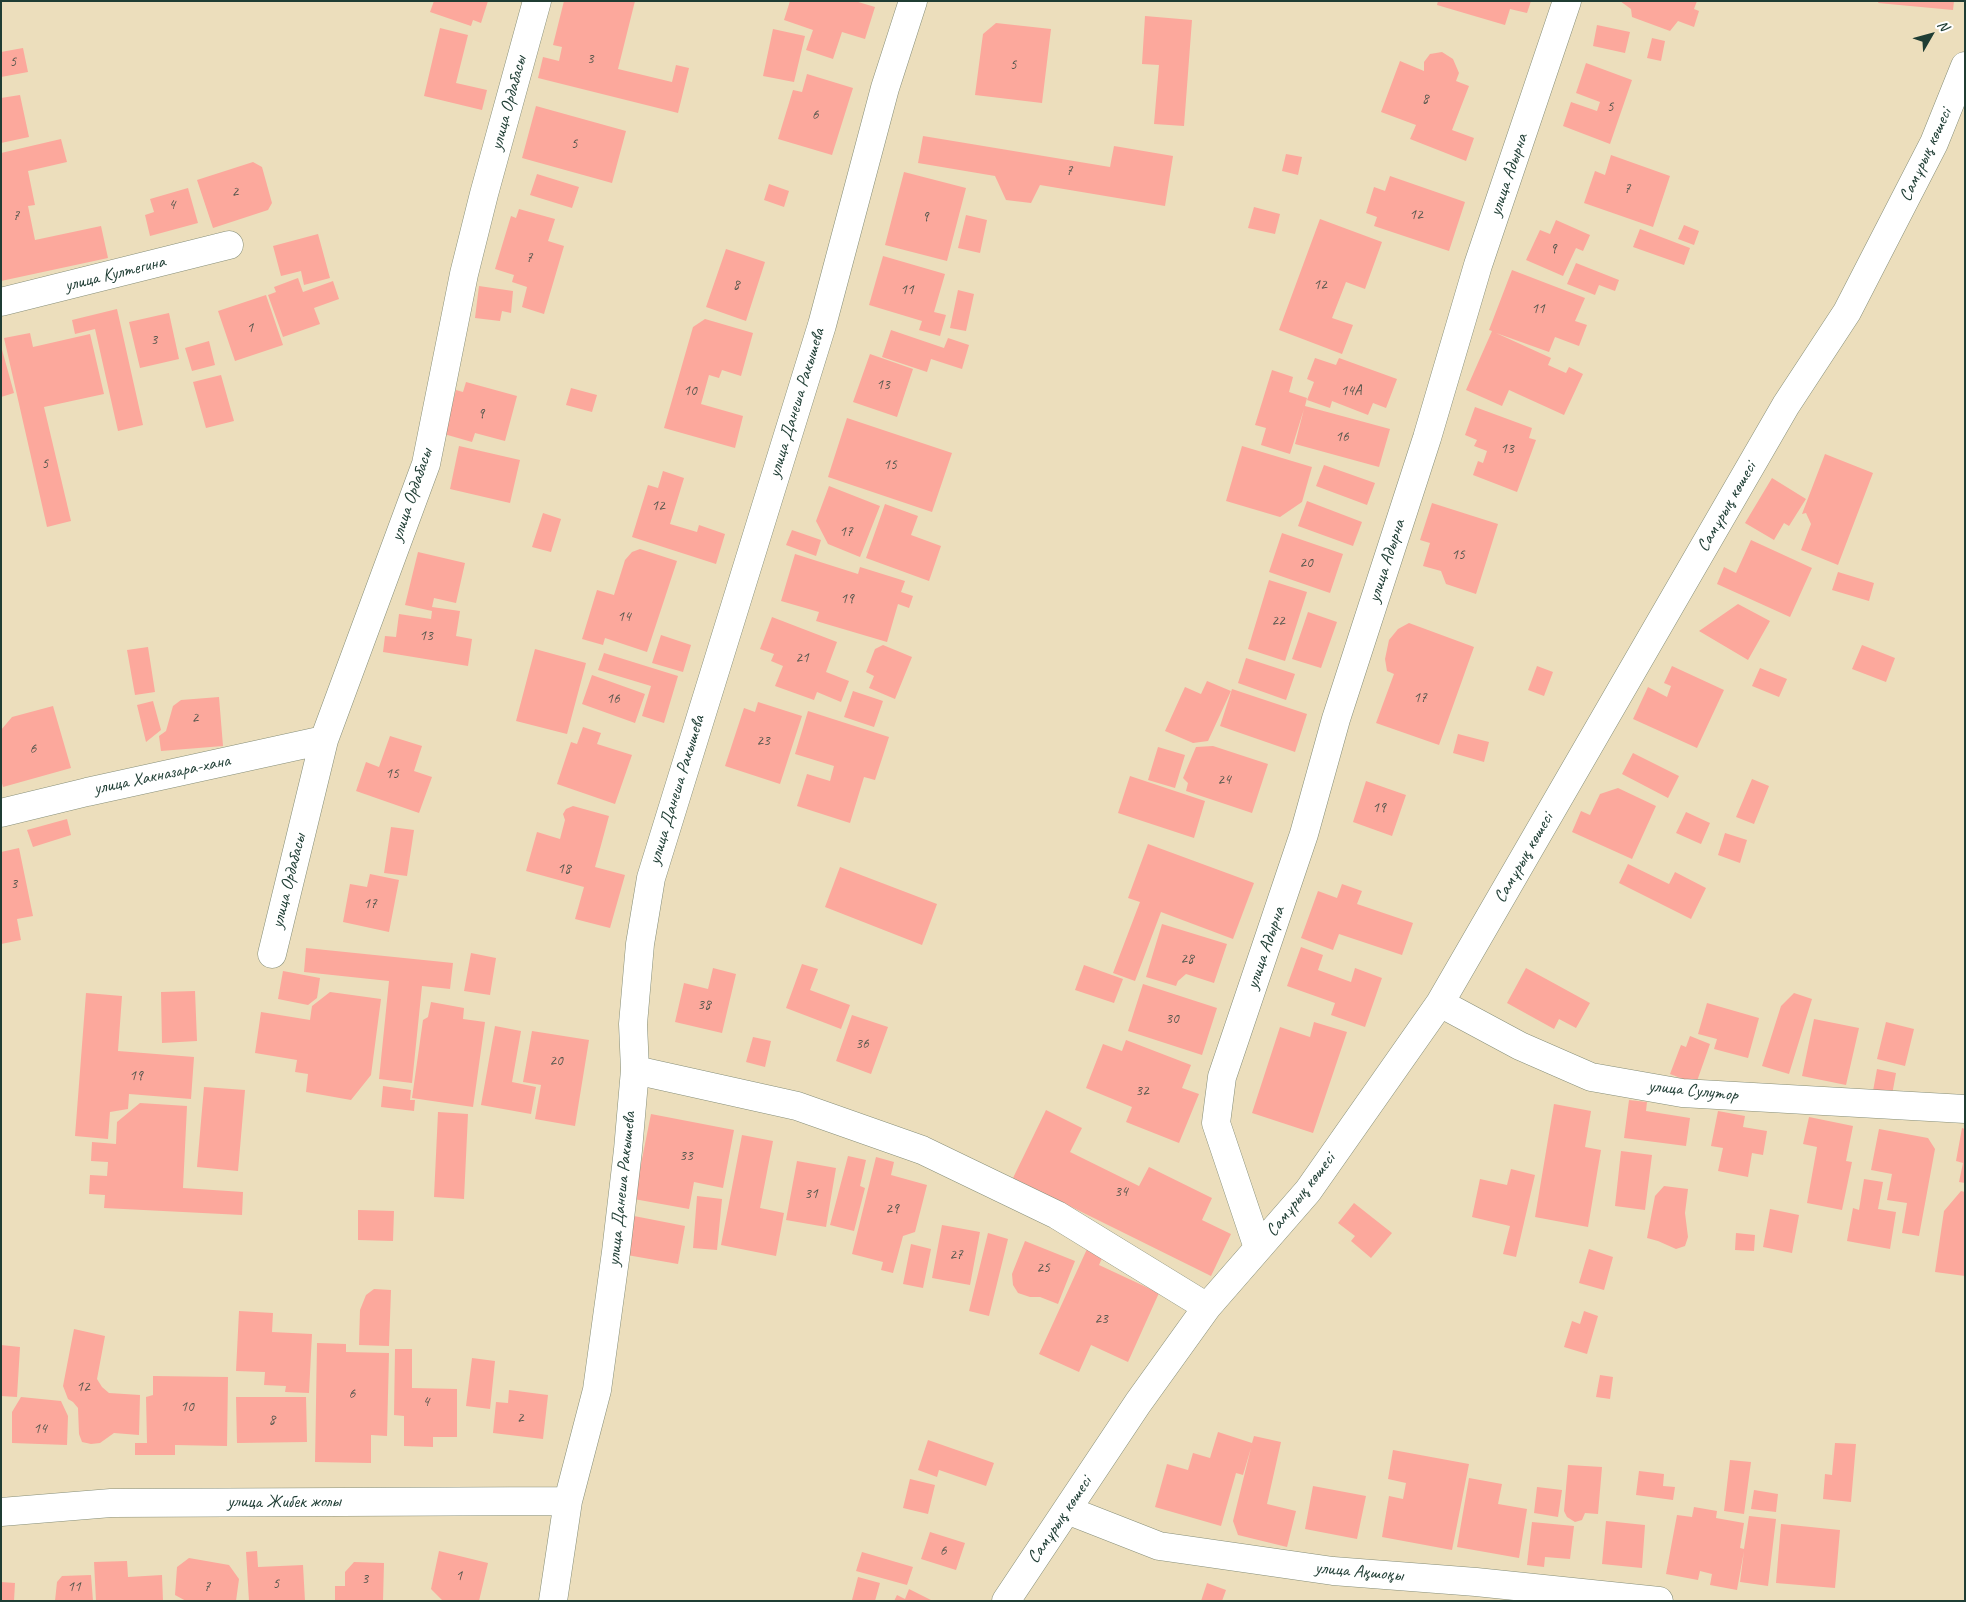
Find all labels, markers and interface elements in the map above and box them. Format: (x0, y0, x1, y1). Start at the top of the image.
north arrow (1906, 10, 1956, 60)
text: N (1934, 17, 1953, 34)
house number: 3 (587, 50, 593, 68)
house number: 5 (10, 53, 16, 71)
street label: улица Ордабасы (486, 53, 532, 153)
house number: 5 (1010, 56, 1016, 74)
house number: 8 (1422, 90, 1428, 108)
house number: 5 (1607, 98, 1613, 116)
street label: Самұрық көшесі (1895, 105, 1957, 205)
house number: 6 (812, 106, 818, 124)
street label: улица Адырна (1485, 131, 1533, 219)
house number: 5 (571, 135, 577, 153)
house number: 7 (1066, 162, 1072, 180)
house number: 7 (1624, 180, 1630, 198)
house number: 2 (232, 183, 238, 201)
house number: 4 (169, 196, 175, 214)
house number: 12 (1409, 206, 1423, 224)
house number: 7 (13, 207, 19, 225)
house number: 9 (922, 208, 928, 226)
house number: 9 (1550, 240, 1556, 258)
house number: 7 (526, 249, 532, 267)
street label: улица Култегина (62, 251, 168, 297)
house number: 8 (733, 276, 739, 294)
house number: 12 (1313, 276, 1327, 294)
house number: 11 (900, 281, 914, 299)
house number: 11 (1531, 300, 1545, 318)
house number: 1 (247, 319, 253, 337)
street label: улица Данеша Ракышева (764, 326, 830, 480)
house number: 3 (151, 331, 157, 349)
house number: 13 (876, 376, 890, 394)
house number: 10 (683, 382, 697, 400)
house number: 14А (1340, 382, 1362, 400)
house number: 9 (478, 405, 484, 423)
house number: 16 (1335, 428, 1349, 446)
house number: 13 (1500, 440, 1514, 458)
street label: улица Ордабасы (386, 446, 438, 544)
house number: 5 (42, 455, 48, 473)
house number: 15 (883, 456, 897, 474)
street label: Самұрық көшесі (1693, 458, 1761, 556)
house number: 12 (651, 497, 665, 515)
street label: улица Адырна (1363, 517, 1411, 605)
house number: 17 (839, 523, 853, 541)
house number: 15 (1451, 546, 1465, 564)
house number: 20 (1299, 554, 1313, 572)
house number: 19 (840, 590, 854, 608)
house number: 14 (617, 608, 631, 626)
house number: 22 (1271, 612, 1285, 630)
house number: 13 (419, 627, 433, 645)
house number: 21 (795, 649, 809, 667)
house number: 17 (1413, 689, 1427, 707)
house number: 16 (606, 690, 620, 708)
house number: 2 (192, 709, 198, 727)
street label: улица Данеша Ракышева (644, 713, 710, 867)
house number: 23 (756, 732, 770, 750)
house number: 6 (30, 740, 36, 758)
street label: улица Хакназара-хана (92, 750, 232, 800)
house number: 15 (385, 765, 399, 783)
house number: 24 (1217, 771, 1231, 789)
house number: 19 (1372, 799, 1386, 817)
street label: Самұрық көшесі (1490, 809, 1558, 907)
street label: улица Ордабасы (267, 831, 311, 931)
house number: 18 (557, 860, 571, 878)
house number: 3 (11, 875, 17, 893)
house number: 17 (363, 895, 377, 913)
street label: улица Адырна (1242, 904, 1290, 992)
house number: 28 (1180, 950, 1194, 968)
house number: 38 (697, 996, 711, 1014)
house number: 30 (1165, 1010, 1179, 1028)
house number: 36 (855, 1035, 869, 1053)
house number: 20 (549, 1052, 563, 1070)
house number: 19 (129, 1067, 143, 1085)
street label: улица Сулутор (1647, 1076, 1739, 1106)
house number: 32 (1135, 1082, 1149, 1100)
street label: улица Данеша Ракышева (603, 1111, 641, 1267)
house number: 33 (679, 1147, 693, 1165)
street label: Самұрық көшесі (1262, 1149, 1340, 1241)
house number: 34 (1114, 1183, 1128, 1201)
house number: 31 (804, 1185, 818, 1203)
house number: 29 (885, 1200, 899, 1218)
house number: 27 (949, 1246, 963, 1264)
house number: 25 (1036, 1259, 1050, 1277)
house number: 23 (1094, 1310, 1108, 1328)
house number: 12 (76, 1378, 90, 1396)
house number: 6 (349, 1385, 355, 1403)
house number: 4 (423, 1393, 429, 1411)
house number: 10 (180, 1398, 194, 1416)
house number: 2 (517, 1409, 523, 1427)
house number: 8 (269, 1411, 275, 1429)
house number: 14 (33, 1420, 47, 1438)
street label: Самұрық көшесі (1023, 1472, 1097, 1568)
street label: улица Жибек жолы (227, 1491, 341, 1513)
house number: 6 (940, 1542, 946, 1560)
street label: улица Ақшоқы (1314, 1557, 1404, 1587)
house number: 1 (456, 1567, 462, 1585)
house number: 3 (362, 1570, 368, 1588)
house number: 5 (273, 1575, 279, 1593)
house number: 11 (67, 1578, 81, 1596)
house number: 7 (204, 1578, 210, 1596)

